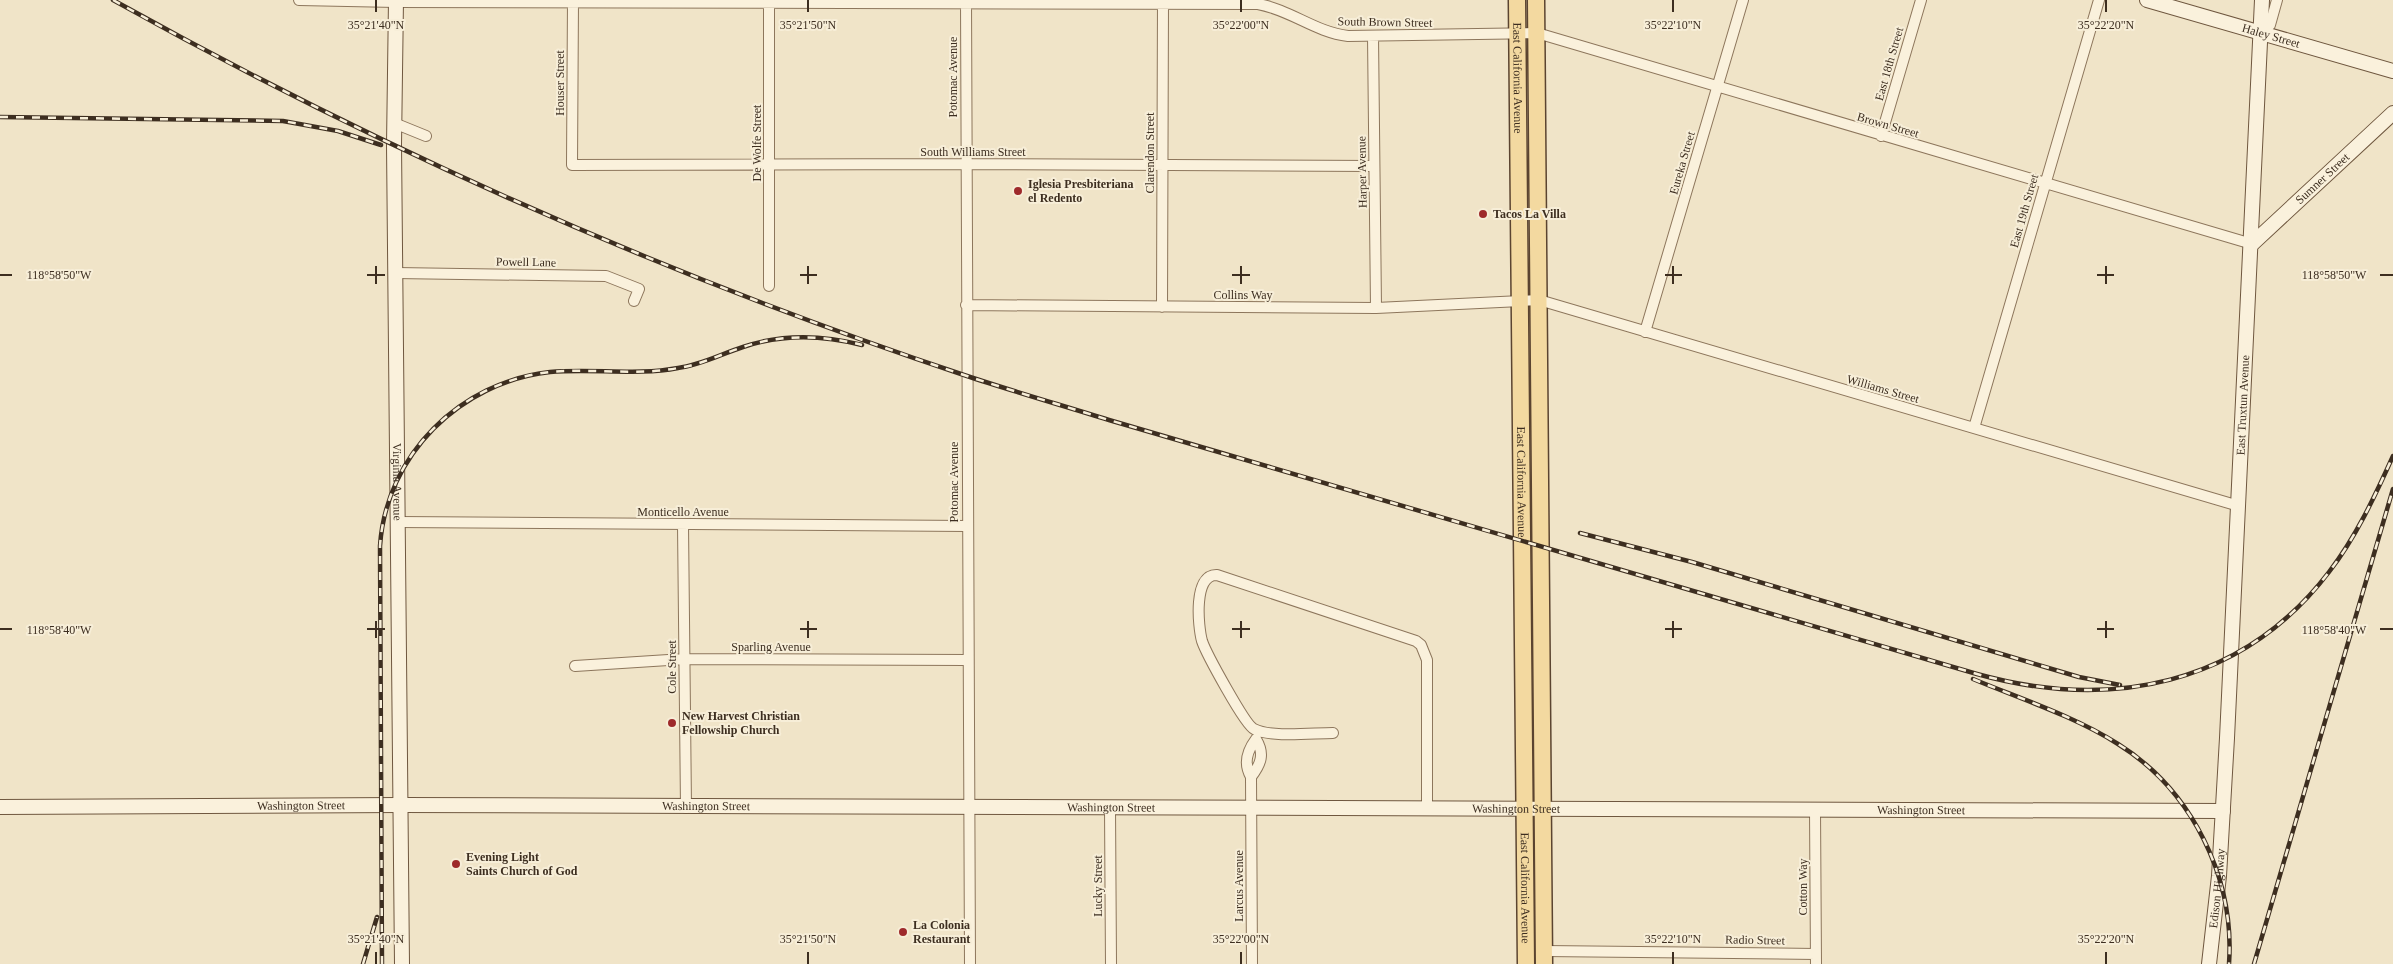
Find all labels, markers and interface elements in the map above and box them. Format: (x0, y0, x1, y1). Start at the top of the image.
street label: South Brown Street (1338, 14, 1433, 30)
text: 35°21'40"N (348, 18, 405, 32)
text: 35°21'50"N (780, 18, 837, 32)
text: 35°22'00"N (1213, 18, 1270, 32)
text: 35°22'10"N (1645, 18, 1702, 32)
text: 35°22'20"N (2078, 18, 2135, 32)
street label: Haley Street (2240, 21, 2302, 51)
street label: East California Avenue (1510, 22, 1525, 134)
street label: East 18th Street (1872, 25, 1906, 102)
street label: Potomac Avenue (946, 37, 960, 117)
street label: Houser Street (553, 50, 567, 116)
street label: De Wolfe Street (750, 104, 764, 181)
street label: Brown Street (1855, 109, 1921, 141)
street label: Clarendon Street (1143, 112, 1157, 193)
street label: Eureka Street (1666, 129, 1698, 196)
street label: Harper Avenue (1354, 136, 1370, 208)
street label: South Williams Street (920, 145, 1026, 159)
street label: Sumner Street (2293, 150, 2353, 207)
street label: East 19th Street (2007, 172, 2041, 249)
place label: Iglesia Presbiteriana el Redento (1028, 177, 1133, 205)
marker: Iglesia Presbiteriana el Redento (1012, 185, 1024, 197)
place label: Tacos La Villa (1493, 207, 1566, 221)
marker: Tacos La Villa (1477, 208, 1489, 220)
street label: Powell Lane (496, 254, 556, 270)
text: 118°58'50"W (27, 268, 92, 282)
text: 118°58'50"W (2302, 268, 2367, 282)
street label: Collins Way (1213, 288, 1273, 302)
street label: East Truxtun Avenue (2233, 355, 2252, 456)
street label: Williams Street (1845, 372, 1921, 406)
street label: East California Avenue (1514, 426, 1529, 538)
street label: Potomac Avenue (947, 442, 961, 522)
street label: Virginia Avenue (390, 443, 405, 521)
street label: Monticello Avenue (637, 505, 729, 519)
text: 118°58'40"W (27, 623, 92, 637)
text: 118°58'40"W (2302, 623, 2367, 637)
street label: Cole Street (665, 640, 679, 694)
street label: Sparling Avenue (731, 640, 811, 654)
place label: New Harvest Christian Fellowship Church (682, 709, 800, 737)
marker: New Harvest Christian Fellowship Church (666, 717, 678, 729)
street label: Washington Street (257, 798, 346, 813)
street label: Washington Street (662, 799, 751, 813)
street label: Washington Street (1067, 800, 1156, 814)
street label: Washington Street (1472, 802, 1561, 816)
street label: Washington Street (1877, 803, 1966, 817)
street label: East California Avenue (1518, 832, 1533, 944)
street label: Edison Highway (2206, 848, 2228, 929)
place label: Evening Light Saints Church of God (466, 850, 578, 878)
street label: Larcus Avenue (1232, 850, 1246, 922)
street label: Lucky Street (1091, 855, 1105, 917)
marker: Evening Light Saints Church of God (450, 858, 462, 870)
street label: Cotton Way (1796, 858, 1810, 916)
place label: La Colonia Restaurant (913, 918, 970, 946)
marker: La Colonia Restaurant (897, 926, 909, 938)
text: 35°21'40"N (348, 932, 405, 946)
text: 35°21'50"N (780, 932, 837, 946)
text: 35°22'00"N (1213, 932, 1270, 946)
text: 35°22'10"N (1645, 932, 1702, 946)
street label: Radio Street (1725, 932, 1786, 948)
text: 35°22'20"N (2078, 932, 2135, 946)

